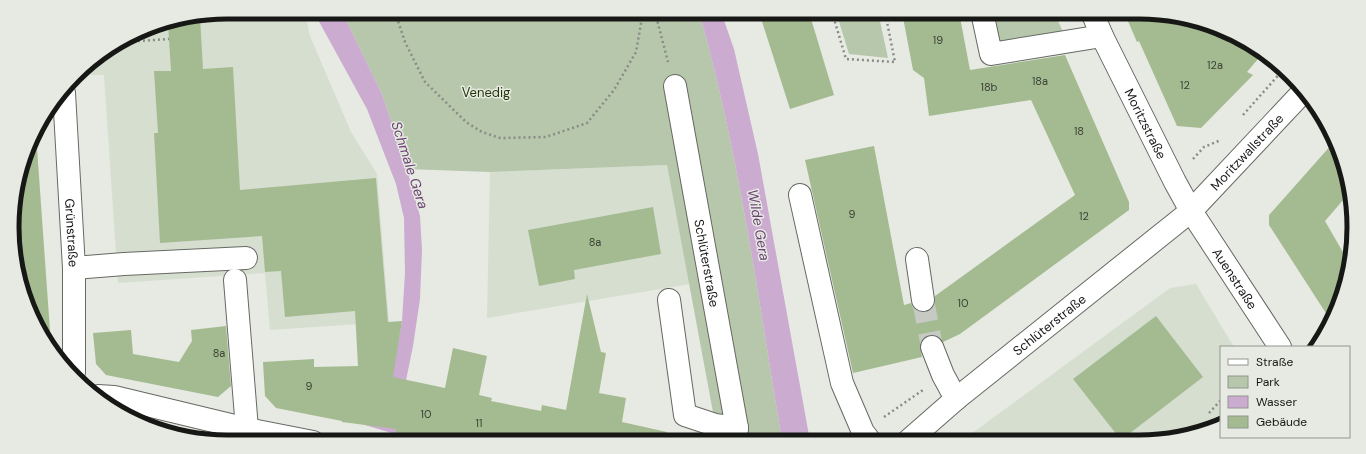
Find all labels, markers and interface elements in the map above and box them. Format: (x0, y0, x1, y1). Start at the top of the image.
house number: 19 (933, 33, 943, 47)
house number: 12a (1207, 58, 1223, 72)
house number: 18a (1032, 74, 1048, 88)
house number: 12 (1180, 78, 1190, 92)
house number: 18b (980, 80, 998, 94)
park label: Venedig (462, 84, 510, 101)
street label: Moritzstraße (1121, 86, 1171, 162)
street label: Moritzwallstraße (1206, 110, 1287, 194)
water label: Schmale Gera (387, 119, 433, 211)
house number: 18 (1074, 124, 1084, 138)
water label: Wilde Gera (744, 188, 774, 262)
street label: Grünstraße (62, 198, 82, 268)
house number: 9 (849, 207, 856, 221)
house number: 12 (1079, 209, 1089, 223)
street label: Schlüterstraße (691, 218, 723, 308)
house number: 8a (589, 235, 601, 249)
street label: Auenstraße (1209, 245, 1261, 312)
street label: Schlüterstraße (1009, 290, 1089, 359)
house number: 10 (958, 296, 968, 310)
house number: 8a (213, 346, 225, 360)
legend (1220, 346, 1350, 438)
text: Straße (1256, 354, 1293, 370)
text: Park (1256, 374, 1280, 390)
house number: 9 (306, 379, 313, 393)
text: Wasser (1256, 394, 1297, 410)
house number: 10 (421, 407, 431, 421)
text: Gebäude (1256, 414, 1307, 430)
house number: 11 (476, 416, 482, 430)

